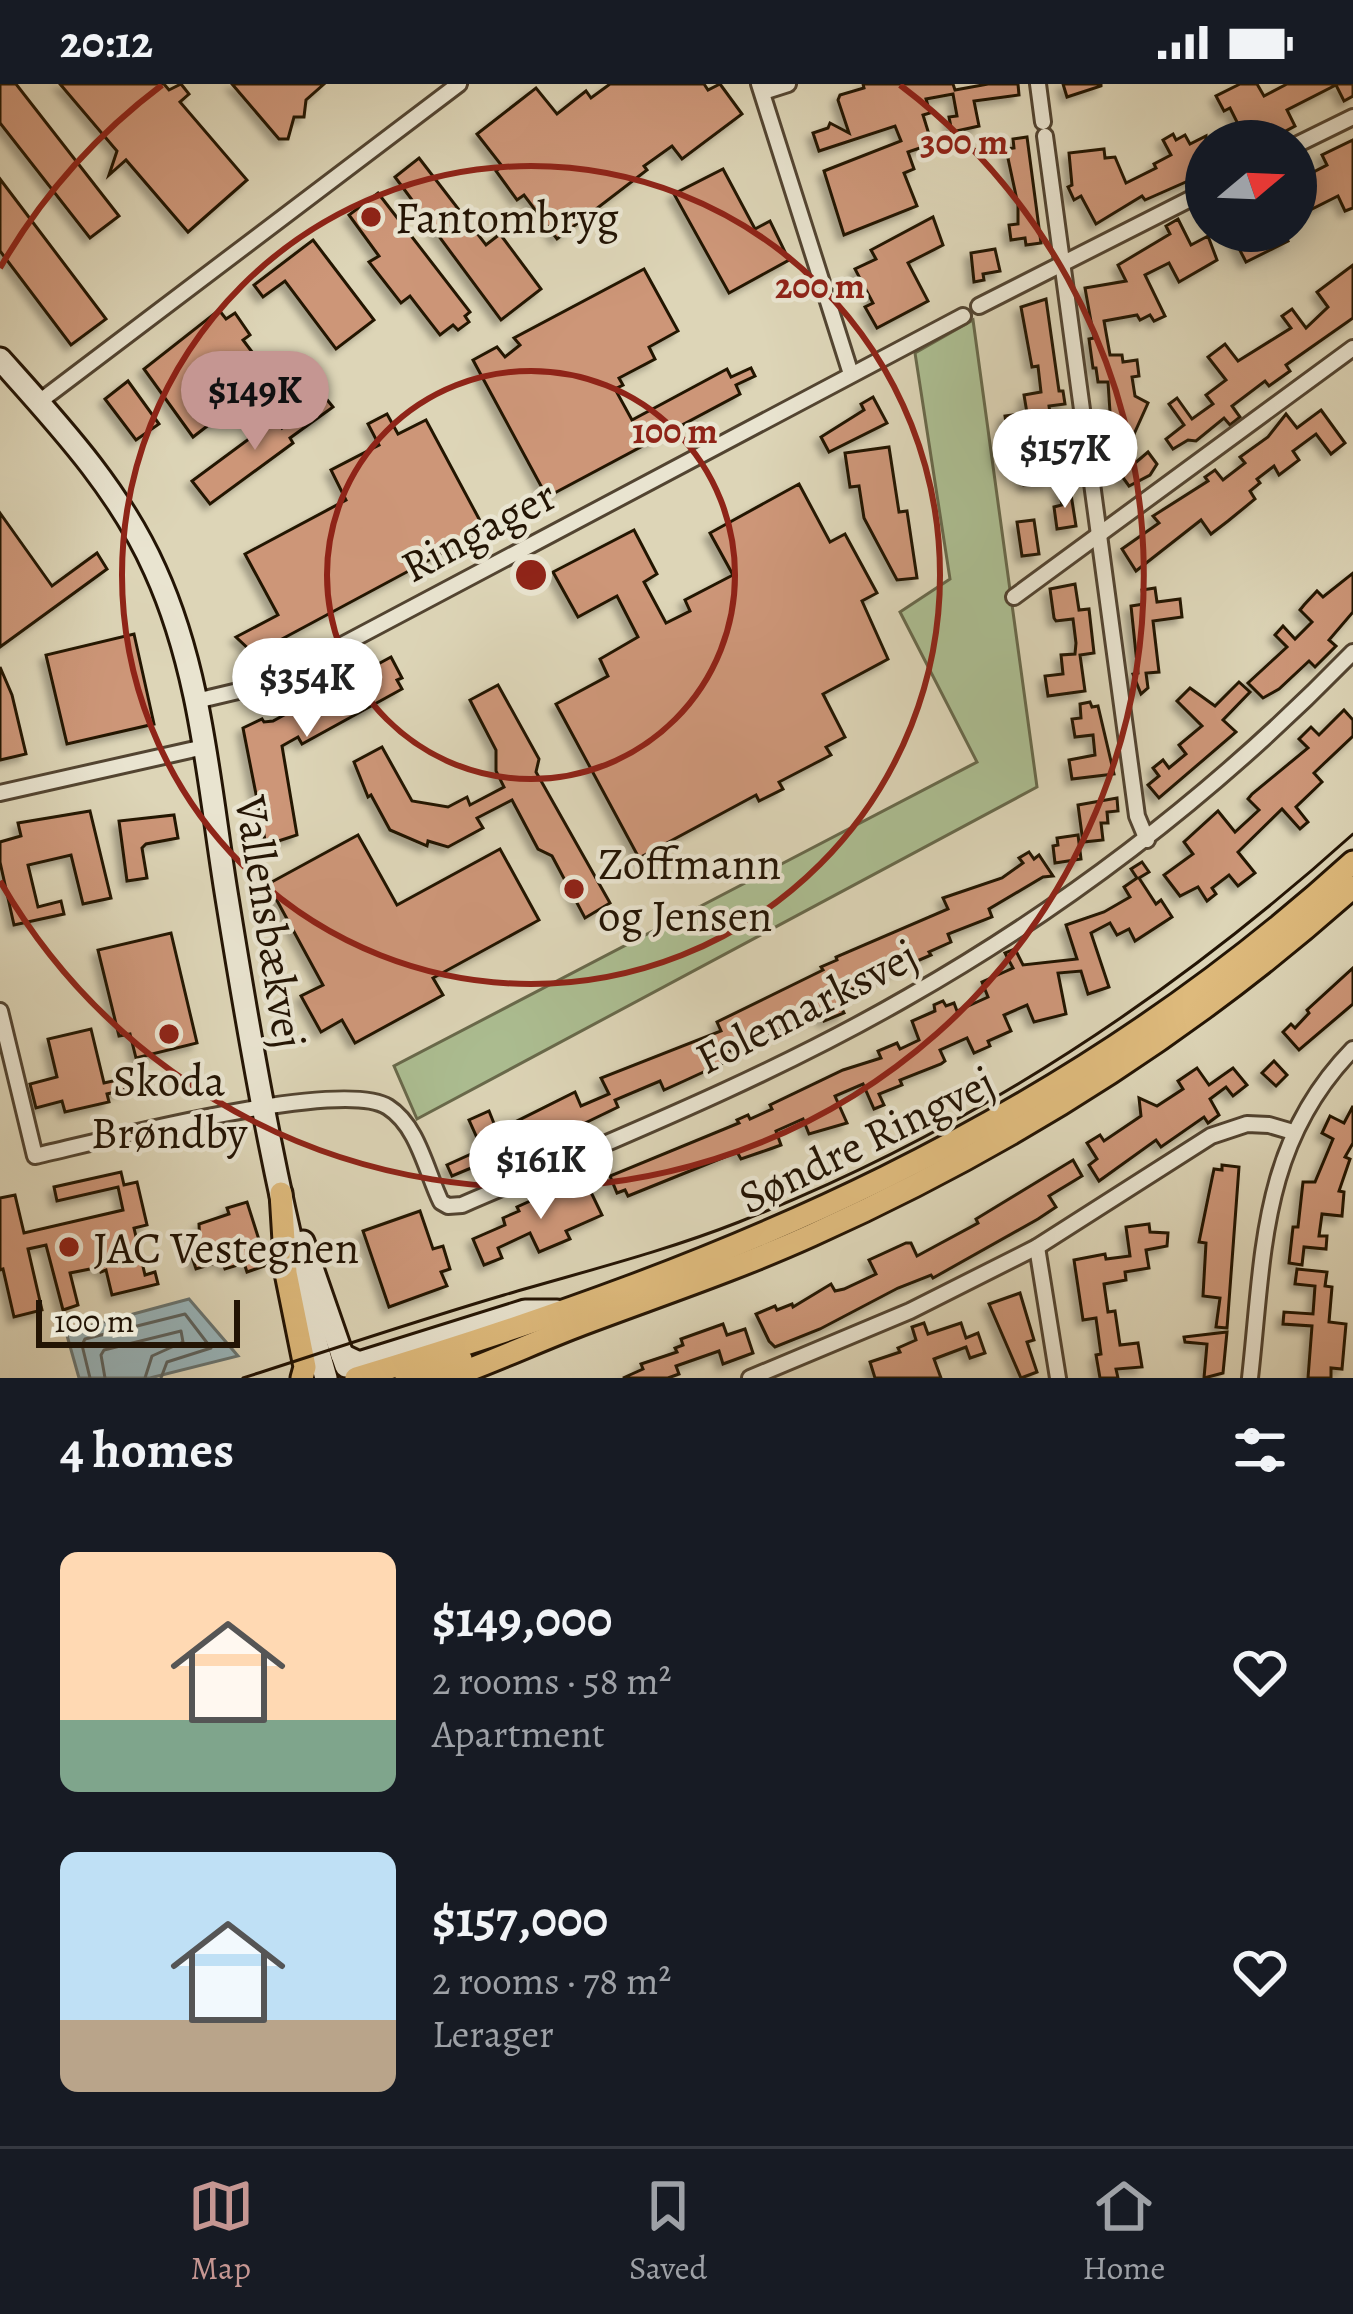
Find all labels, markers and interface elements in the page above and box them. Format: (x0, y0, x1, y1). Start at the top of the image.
text: 20:12 (60, 11, 153, 73)
text: 300 m (920, 117, 1008, 166)
north arrow (1185, 120, 1317, 252)
map controls (1185, 120, 1317, 252)
place label: Fantombryg (395, 187, 619, 249)
marker: Fantombryg (358, 204, 384, 230)
text: 200 m (775, 261, 865, 310)
pin: $149K (171, 351, 339, 453)
text: $149K (208, 363, 302, 416)
text: 100 m (632, 406, 718, 455)
pin: $157K (981, 409, 1149, 511)
text: $157K (1019, 421, 1111, 474)
street label: Ringager (390, 464, 567, 598)
centre of rings (510, 554, 552, 596)
pin: $354K (223, 638, 391, 740)
text: $354K (259, 650, 355, 703)
street label: Vallensbækvej (219, 790, 321, 1053)
place label: Zoffmann og Jensen (598, 833, 781, 947)
marker: Zoffmann og Jensen (561, 876, 587, 902)
street label: Folemarksvej (685, 924, 928, 1089)
marker: Skoda Brøndby (156, 1021, 182, 1047)
place label: Skoda Brøndby (91, 1050, 248, 1164)
street label: Søndre Ringvej (728, 1051, 1005, 1229)
pin: $161K (457, 1120, 625, 1222)
text: $161K (496, 1132, 586, 1185)
place label: JAC Vestegnen (93, 1217, 359, 1279)
marker: JAC Vestegnen (56, 1234, 82, 1260)
scale bar (36, 1294, 240, 1347)
text: 100 m (54, 1298, 134, 1343)
text: 4 homes (60, 1415, 234, 1485)
icon: filters (1227, 1417, 1293, 1483)
text: $149,000 (432, 1584, 612, 1654)
icon: home (156, 1600, 300, 1744)
icon: heart (1227, 1639, 1293, 1705)
text: 2 rooms · 58 m² (432, 1654, 672, 1707)
text: Apartment (432, 1707, 605, 1760)
text: $157,000 (432, 1884, 608, 1954)
icon: home (156, 1900, 300, 2044)
icon: heart (1227, 1939, 1293, 2005)
text: 2 rooms · 78 m² (432, 1954, 671, 2007)
text: Lerager (432, 2007, 554, 2060)
tab: Map (188, 2173, 254, 2290)
tab: Saved (629, 2173, 707, 2290)
tab: Home (1082, 2173, 1165, 2290)

